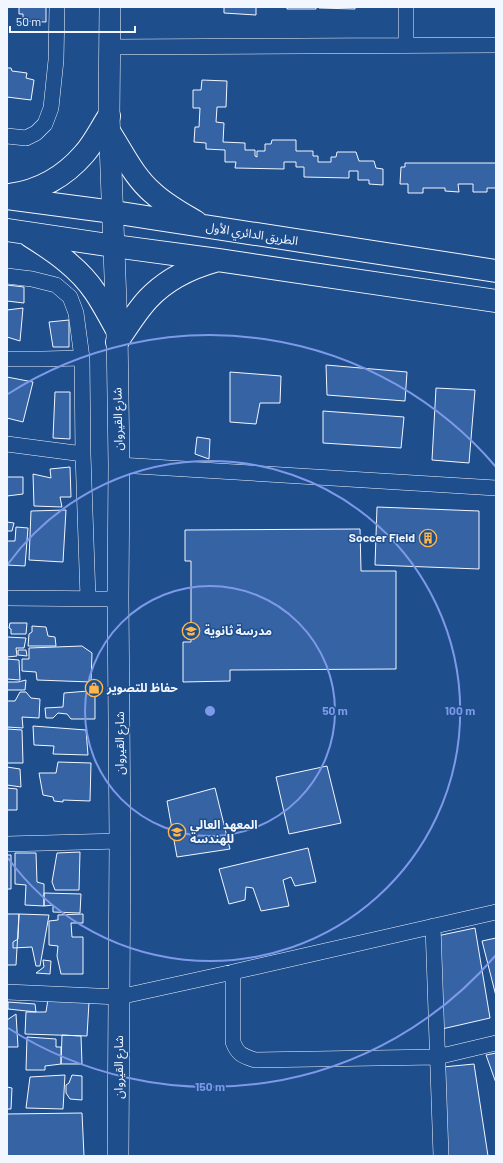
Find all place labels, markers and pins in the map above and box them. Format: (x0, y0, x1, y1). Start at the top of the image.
building icon: Soccer Field (418, 528, 438, 548)
place label: Soccer Field (349, 530, 415, 544)
school or university icon: مدرسة ثانوية (181, 621, 201, 641)
place label: مدرسة ثانوية (204, 623, 272, 638)
shop icon: حفاظ للتصوير (84, 678, 104, 698)
place label: حفاظ للتصوير (106, 680, 178, 695)
centre of rings (203, 704, 217, 718)
place label: المعهد العالي للهندسة (190, 817, 258, 846)
school or university icon: المعهد العالي للهندسة (167, 822, 187, 842)

